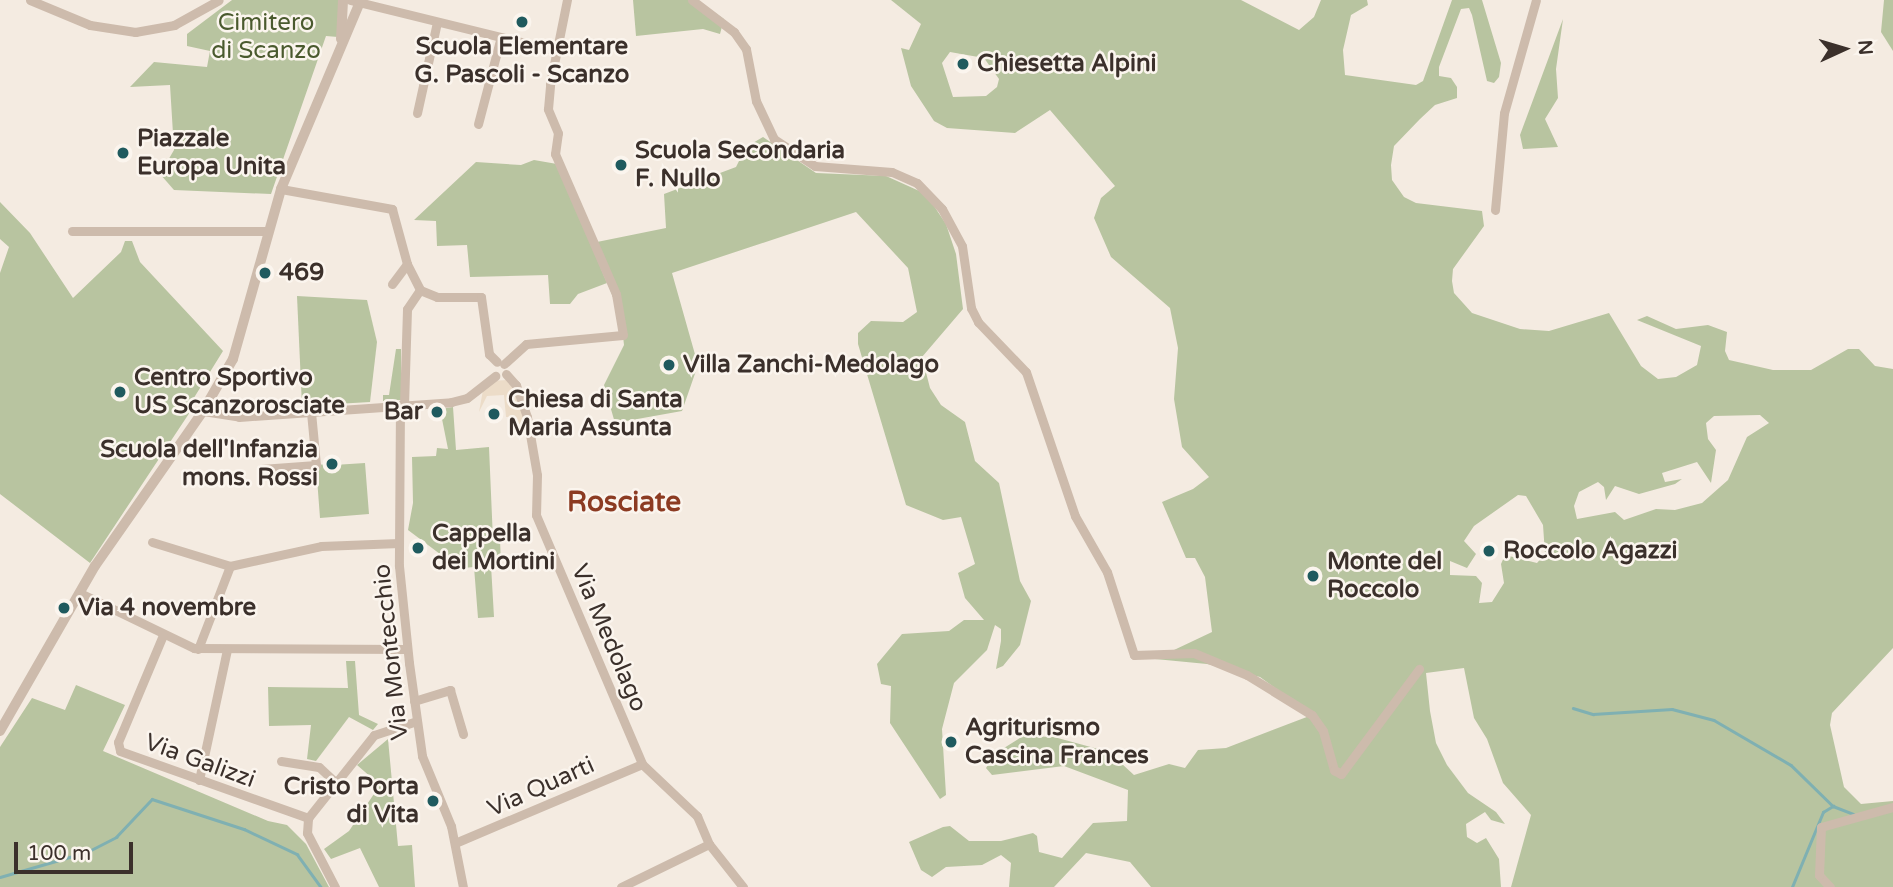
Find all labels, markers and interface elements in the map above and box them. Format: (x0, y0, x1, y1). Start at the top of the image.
park label: Cimitero di Scanzo (211, 9, 321, 65)
marker: Scuola Elementare G. Pascoli - Scanzo (514, 14, 530, 30)
north arrow (1809, 14, 1879, 84)
place label: Scuola Elementare G. Pascoli - Scanzo (415, 33, 629, 89)
text: N (1853, 39, 1876, 56)
place label: Chiesetta Alpini (977, 50, 1156, 78)
marker: Chiesetta Alpini (955, 56, 971, 72)
place label: Piazzale Europa Unita (137, 125, 286, 181)
place label: Scuola Secondaria F. Nullo (635, 137, 845, 193)
marker: Piazzale Europa Unita (115, 145, 131, 161)
marker: Scuola Secondaria F. Nullo (613, 157, 629, 173)
place label: 469 (279, 259, 324, 287)
marker: 469 (257, 265, 273, 281)
place label: Villa Zanchi-Medolago (683, 351, 939, 379)
marker: Villa Zanchi-Medolago (661, 357, 677, 373)
place label: Centro Sportivo US Scanzorosciate (134, 364, 345, 420)
marker: Centro Sportivo US Scanzorosciate (112, 384, 128, 400)
place label: Chiesa di Santa Maria Assunta (508, 386, 683, 442)
place label: Bar (384, 398, 423, 426)
marker: Bar (429, 404, 445, 420)
marker: Chiesa di Santa Maria Assunta (486, 406, 502, 422)
place label: Scuola dell'Infanzia mons. Rossi (100, 436, 318, 492)
marker: Scuola dell'Infanzia mons. Rossi (324, 456, 340, 472)
district label: Rosciate (567, 485, 681, 519)
place label: Cappella dei Mortini (432, 520, 555, 576)
place label: Roccolo Agazzi (1503, 537, 1678, 565)
marker: Cappella dei Mortini (410, 540, 426, 556)
marker: Roccolo Agazzi (1481, 543, 1497, 559)
place label: Monte del Roccolo (1327, 548, 1442, 604)
street label: Via Medolago (565, 560, 653, 716)
street label: Via Montecchio (367, 562, 415, 742)
marker: Monte del Roccolo (1305, 568, 1321, 584)
place label: Via 4 novembre (78, 594, 256, 622)
marker: Via 4 novembre (56, 600, 72, 616)
place label: Agriturismo Cascina Frances (965, 714, 1149, 770)
street label: Via Galizzi (141, 728, 259, 794)
marker: Agriturismo Cascina Frances (943, 734, 959, 750)
street label: Via Quarti (483, 751, 599, 823)
place label: Cristo Porta di Vita (284, 773, 419, 829)
marker: Cristo Porta di Vita (425, 793, 441, 809)
scale bar (18, 828, 136, 872)
text: 100 m (27, 841, 91, 866)

